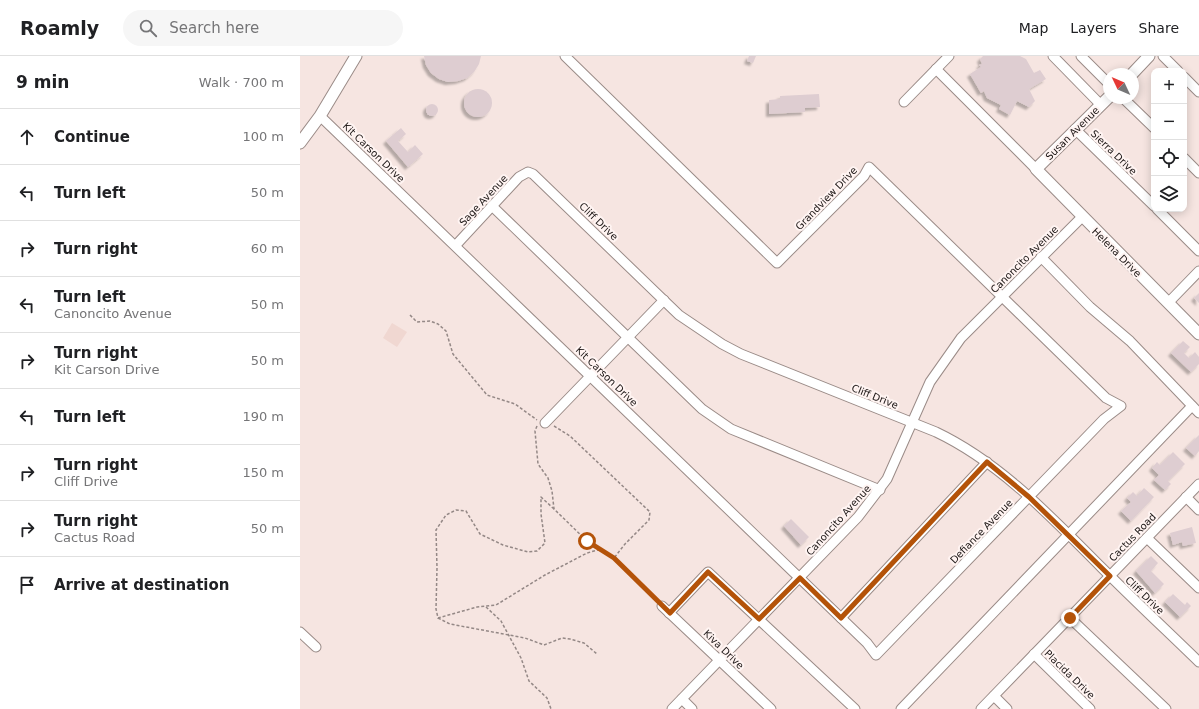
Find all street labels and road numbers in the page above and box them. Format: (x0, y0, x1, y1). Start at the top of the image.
street label: Susan Avenue (1043, 104, 1101, 162)
street label: Kit Carson Drive (341, 120, 407, 185)
street label: Sierra Drive (1089, 128, 1139, 177)
street label: Grandview Drive (793, 164, 859, 232)
street label: Sage Avenue (457, 173, 510, 228)
street label: Cliff Drive (577, 200, 620, 242)
street label: Canoncito Avenue (988, 223, 1060, 295)
street label: Helena Drive (1090, 226, 1143, 279)
street label: Kit Carson Drive (574, 344, 640, 409)
street label: Cliff Drive (850, 382, 900, 411)
street label: Canoncito Avenue (804, 483, 873, 558)
street label: Defiance Avenue (948, 497, 1015, 566)
street label: Cactus Road (1107, 511, 1158, 564)
street label: Cliff Drive (1123, 574, 1166, 616)
street label: Kiva Drive (701, 628, 746, 671)
street label: Placida Drive (1042, 648, 1097, 701)

